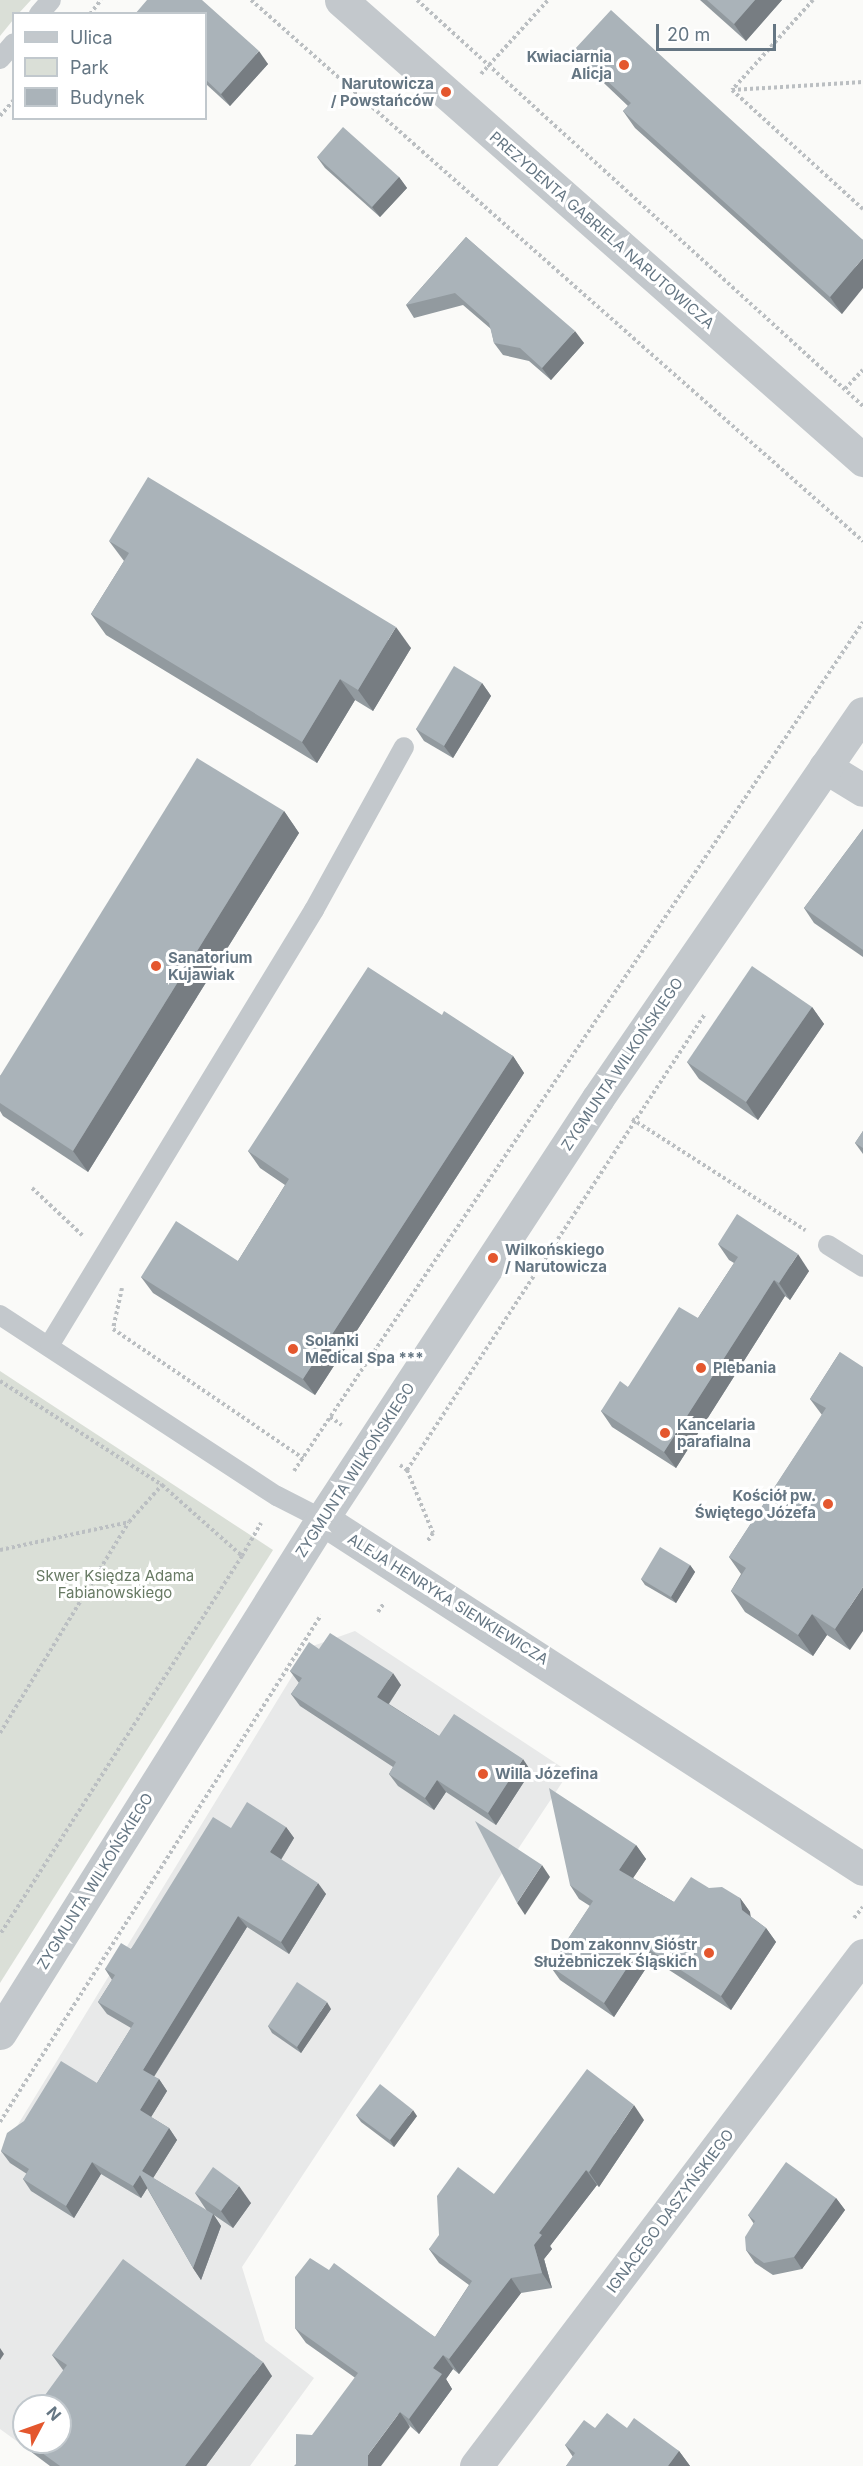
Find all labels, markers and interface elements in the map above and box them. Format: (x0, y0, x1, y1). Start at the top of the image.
legend (12, 12, 207, 120)
scale bar (659, 12, 779, 50)
text: 20 m (667, 24, 710, 45)
text: Ulica (70, 27, 113, 48)
place label: Kwiaciarnia Alicja (527, 47, 612, 82)
text: Park (70, 57, 109, 78)
marker: Kwiaciarnia Alicja (617, 58, 631, 72)
place label: Narutowicza / Powstańców (331, 74, 434, 109)
marker: Narutowicza / Powstańców (439, 85, 453, 99)
text: Budynek (70, 87, 145, 108)
street label: PREZYDENTA GABRIELA NARUTOWICZA (486, 128, 718, 332)
place label: Sanatorium Kujawiak (168, 948, 252, 983)
marker: Sanatorium Kujawiak (149, 959, 163, 973)
street label: ZYGMUNTA WILKOŃSKIEGO (557, 974, 687, 1154)
place label: Wilkońskiego / Narutowicza (505, 1240, 607, 1275)
marker: Wilkońskiego / Narutowicza (486, 1251, 500, 1265)
place label: Solanki Medical Spa *** (305, 1331, 424, 1366)
marker: Solanki Medical Spa *** (286, 1342, 300, 1356)
place label: Plebania (713, 1359, 776, 1377)
marker: Plebania (694, 1361, 708, 1375)
street label: ZYGMUNTA WILKOŃSKIEGO (292, 1379, 418, 1561)
place label: Kancelaria parafialna (677, 1415, 755, 1450)
marker: Kancelaria parafialna (658, 1426, 672, 1440)
place label: Kościół pw. Świętego Józefa (695, 1486, 816, 1521)
marker: Kościół pw. Świętego Józefa (821, 1497, 835, 1511)
street label: ALEJA HENRYKA SIENKIEWICZA (344, 1530, 552, 1668)
park label: Skwer Księdza Adama Fabianowskiego (36, 1566, 194, 1601)
place label: Willa Józefina (495, 1765, 598, 1783)
marker: Willa Józefina (476, 1767, 490, 1781)
street label: ZYGMUNTA WILKOŃSKIEGO (33, 1790, 157, 1972)
place label: Dom zakonny Sióstr Służebniczek Śląskich (534, 1935, 697, 1970)
marker: Dom zakonny Sióstr Służebniczek Śląskich (702, 1946, 716, 1960)
street label: IGNACEGO DASZYŃSKIEGO (603, 2126, 737, 2296)
north arrow (12, 2394, 72, 2454)
text: N (43, 2402, 66, 2425)

